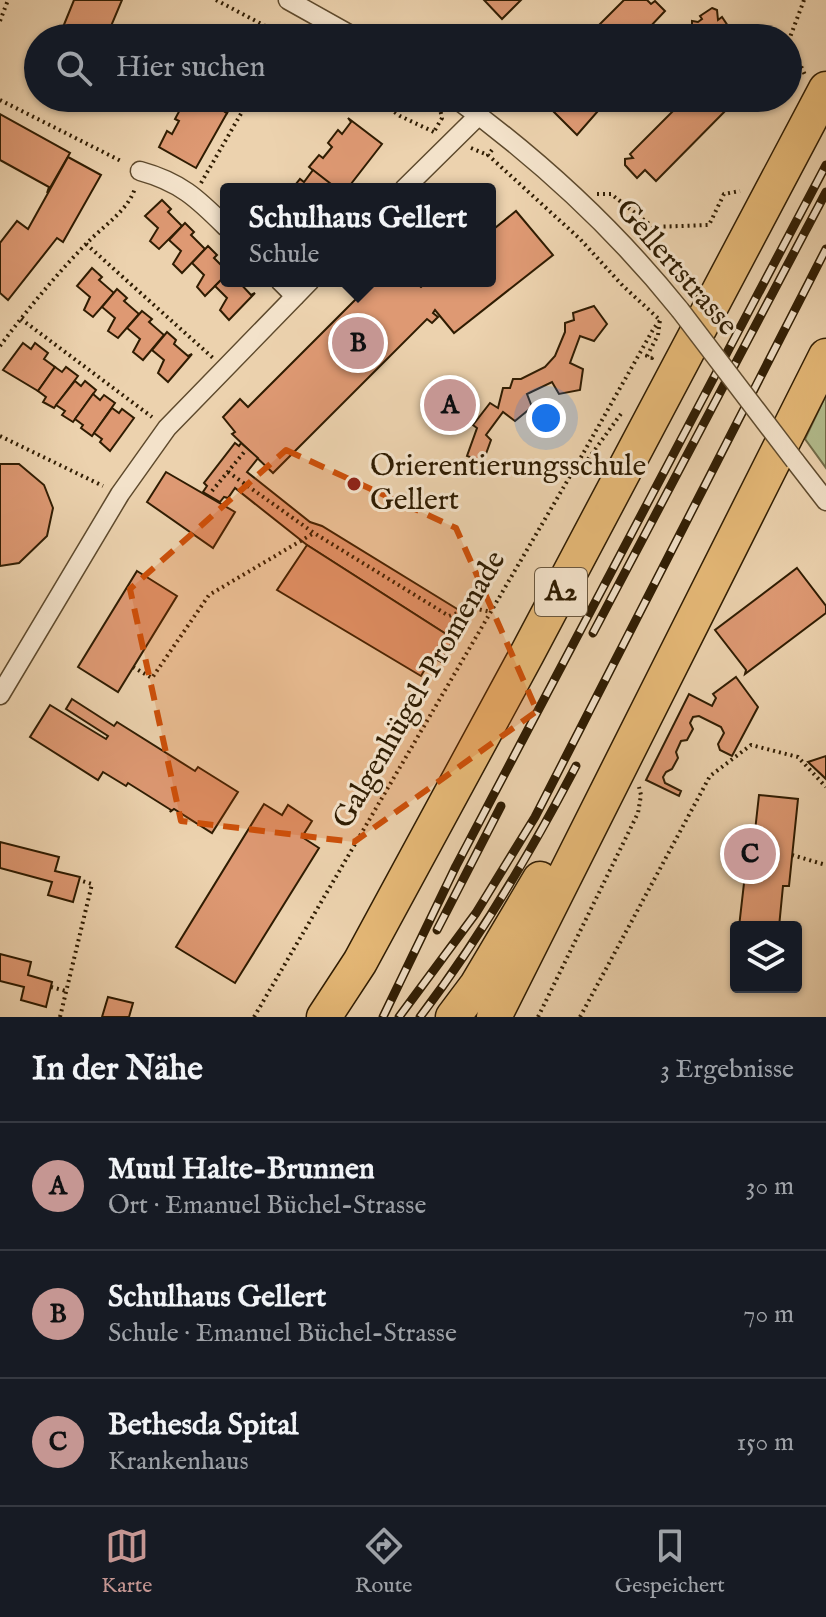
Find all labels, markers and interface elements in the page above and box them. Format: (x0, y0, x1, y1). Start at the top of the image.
search box (24, 24, 802, 112)
icon: search (52, 46, 96, 90)
text: Hier suchen (116, 49, 266, 87)
popup (220, 183, 496, 287)
street label: Gellertstrasse (606, 192, 746, 344)
text: Schulhaus Gellert (249, 200, 467, 238)
text: Schule (249, 238, 319, 271)
pin: B (332, 313, 384, 373)
pin: A (424, 375, 476, 435)
your location (526, 398, 566, 438)
place label: Orierentierungsschule Gellert (370, 448, 646, 520)
marker: Orierentierungsschule Gellert (345, 475, 363, 493)
street label: Galgenhügel-Promenade (325, 544, 515, 836)
road number: A2 (535, 568, 587, 616)
pin: C (724, 824, 776, 884)
map controls (730, 921, 802, 993)
button: layers (730, 921, 802, 993)
text: In der Nähe (32, 1048, 203, 1091)
text: 3 Ergebnisse (660, 1053, 794, 1086)
text: Muul Halte-Brunnen (108, 1151, 375, 1189)
text: A (49, 1170, 67, 1203)
text: 30 m (746, 1170, 794, 1203)
text: Ort · Emanuel Büchel-Strasse (108, 1189, 426, 1222)
text: Schulhaus Gellert (108, 1279, 326, 1317)
text: B (49, 1298, 67, 1331)
text: 70 m (743, 1298, 794, 1331)
text: Schule · Emanuel Büchel-Strasse (108, 1317, 457, 1350)
text: Bethesda Spital (108, 1407, 299, 1445)
text: C (49, 1426, 67, 1459)
text: 150 m (736, 1426, 794, 1459)
text: Krankenhaus (108, 1445, 249, 1478)
tab: Karte (101, 1524, 152, 1600)
tab: Route (355, 1524, 412, 1600)
tab: Gespeichert (615, 1524, 725, 1600)

